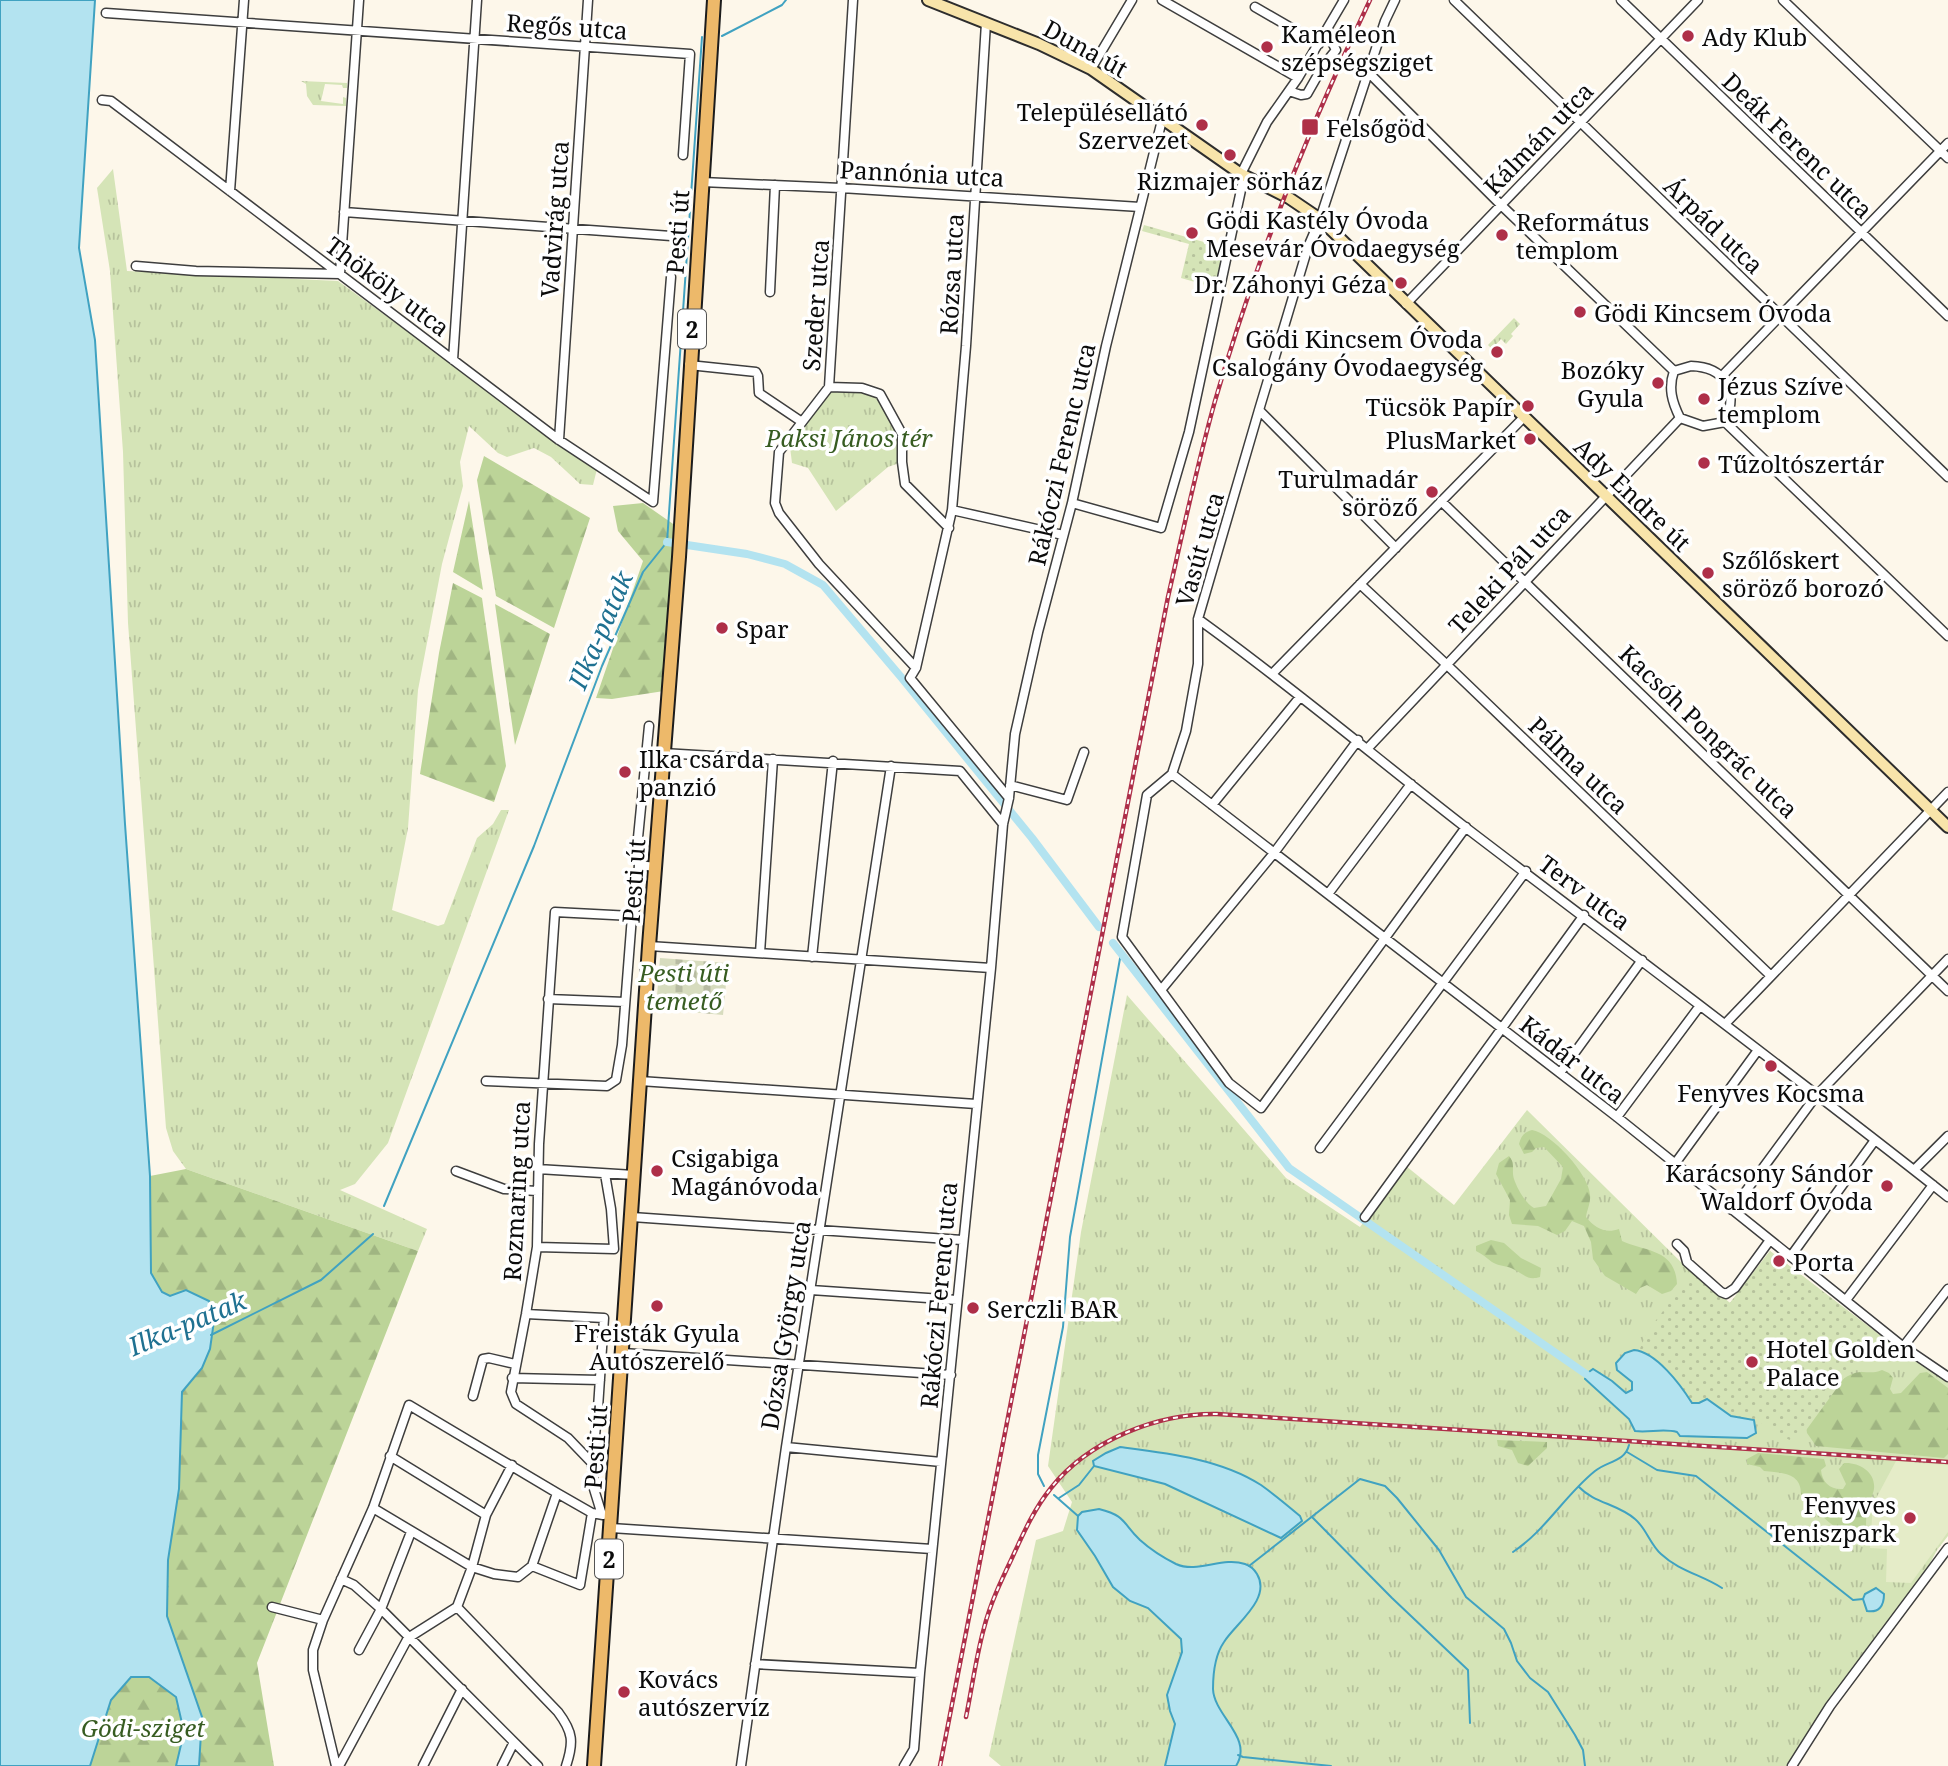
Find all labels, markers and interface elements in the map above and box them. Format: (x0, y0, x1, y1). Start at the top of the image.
street label: Regős utca (505, 5, 629, 47)
street label: Duna út (1038, 11, 1134, 85)
place label: Kaméleon szépségsziget (1281, 17, 1433, 78)
place label: Ady Klub (1702, 20, 1807, 53)
marker: Ady Klub (1680, 28, 1696, 44)
marker: Kaméleon szépségsziget (1259, 39, 1275, 55)
street label: Deák Ferenc utca (1716, 65, 1880, 225)
street label: Kálmán utca (1476, 75, 1600, 201)
place label: Településellátó Szervezet (1017, 95, 1188, 156)
place label: Felsőgöd (1326, 111, 1426, 144)
marker: Településellátó Szervezet (1194, 117, 1210, 133)
marker: Felsőgöd (1300, 117, 1320, 137)
street label: Vadvirág utca (532, 139, 576, 299)
marker: Rizmajer sörház (1222, 147, 1238, 163)
street label: Pannónia utca (839, 152, 1005, 194)
place label: Rizmajer sörház (1137, 164, 1323, 197)
street label: Árpád utca (1657, 169, 1771, 281)
street label: Pesti út (658, 189, 696, 275)
place label: Gödi Kastély Óvoda Mesevár Óvodaegység (1206, 203, 1460, 264)
place label: Református templom (1516, 205, 1649, 266)
street label: Rózsa utca (931, 212, 971, 336)
marker: Gödi Kastély Óvoda Mesevár Óvodaegység (1184, 225, 1200, 241)
marker: Református templom (1494, 227, 1510, 243)
street label: Thököly utca (319, 228, 457, 344)
street label: Szeder utca (794, 238, 836, 372)
place label: Dr. Záhonyi Géza (1194, 267, 1387, 300)
marker: Dr. Záhonyi Géza (1393, 275, 1409, 291)
place label: Gödi Kincsem Óvoda (1594, 296, 1832, 329)
marker: Gödi Kincsem Óvoda (1572, 304, 1588, 320)
road number: 2 (678, 310, 706, 348)
place label: Gödi Kincsem Óvoda Csalogány Óvodaegység (1212, 322, 1483, 383)
street label: Rákóczi Ferenc utca (1019, 340, 1103, 568)
marker: Gödi Kincsem Óvoda Csalogány Óvodaegység (1489, 344, 1505, 360)
place label: Bozóky Gyula (1561, 353, 1644, 414)
place label: Jézus Szíve templom (1717, 369, 1844, 430)
marker: Bozóky Gyula (1650, 375, 1666, 391)
place label: Tücsök Papír (1366, 390, 1514, 423)
marker: Jézus Szíve templom (1696, 391, 1712, 407)
marker: Tücsök Papír (1520, 398, 1536, 414)
park label: Paksi János tér (765, 421, 933, 454)
place label: PlusMarket (1386, 423, 1516, 456)
street label: Ady Endre út (1568, 430, 1698, 558)
marker: PlusMarket (1522, 431, 1538, 447)
place label: Tűzoltószertár (1718, 447, 1884, 480)
marker: Tűzoltószertár (1696, 455, 1712, 471)
place label: Turulmadár söröző (1278, 462, 1418, 523)
marker: Turulmadár söröző (1424, 484, 1440, 500)
street label: Vasút utca (1167, 488, 1231, 610)
street label: Teleki Pál utca (1441, 497, 1577, 641)
place label: Szőlőskert söröző borozó (1722, 543, 1884, 604)
water label: Ilka-patak (559, 564, 641, 695)
marker: Szőlőskert söröző borozó (1700, 565, 1716, 581)
place label: Spar (736, 612, 789, 645)
marker: Spar (714, 620, 730, 636)
street label: Kacsóh Pongrác utca (1613, 637, 1805, 825)
street label: Pálma utca (1522, 709, 1636, 821)
place label: Ilka csárda panzió (639, 742, 765, 803)
marker: Ilka csárda panzió (617, 764, 633, 780)
street label: Pesti út (614, 838, 652, 924)
street label: Terv utca (1532, 847, 1638, 937)
park label: Pesti úti temető (638, 956, 729, 1017)
street label: Kádár utca (1514, 1007, 1632, 1111)
marker: Fenyves Kocsma (1763, 1058, 1779, 1074)
place label: Fenyves Kocsma (1677, 1076, 1865, 1109)
street label: Rozmaring utca (495, 1100, 537, 1282)
place label: Csigabiga Magánóvoda (671, 1141, 819, 1202)
place label: Karácsony Sándor Waldorf Óvoda (1665, 1156, 1873, 1217)
marker: Csigabiga Magánóvoda (649, 1163, 665, 1179)
marker: Karácsony Sándor Waldorf Óvoda (1879, 1178, 1895, 1194)
street label: Rákóczi Ferenc utca (912, 1180, 964, 1410)
street label: Dózsa György utca (752, 1218, 818, 1432)
place label: Porta (1793, 1245, 1855, 1278)
marker: Porta (1771, 1253, 1787, 1269)
water label: Ilka-patak (122, 1282, 253, 1364)
place label: Serczli BAR (987, 1292, 1118, 1325)
marker: Freisták Gyula Autószerelő (649, 1298, 665, 1314)
marker: Serczli BAR (965, 1300, 981, 1316)
place label: Freisták Gyula Autószerelő (574, 1316, 740, 1377)
place label: Hotel Golden Palace (1766, 1332, 1915, 1393)
marker: Hotel Golden Palace (1744, 1354, 1760, 1370)
street label: Pesti út (576, 1404, 614, 1490)
place label: Fenyves Teniszpark (1770, 1488, 1897, 1549)
marker: Fenyves Teniszpark (1902, 1510, 1918, 1526)
road number: 2 (595, 1540, 623, 1578)
place label: Kovács autószervíz (638, 1662, 770, 1723)
marker: Kovács autószervíz (616, 1684, 632, 1700)
park label: Gödi-sziget (81, 1711, 205, 1744)

